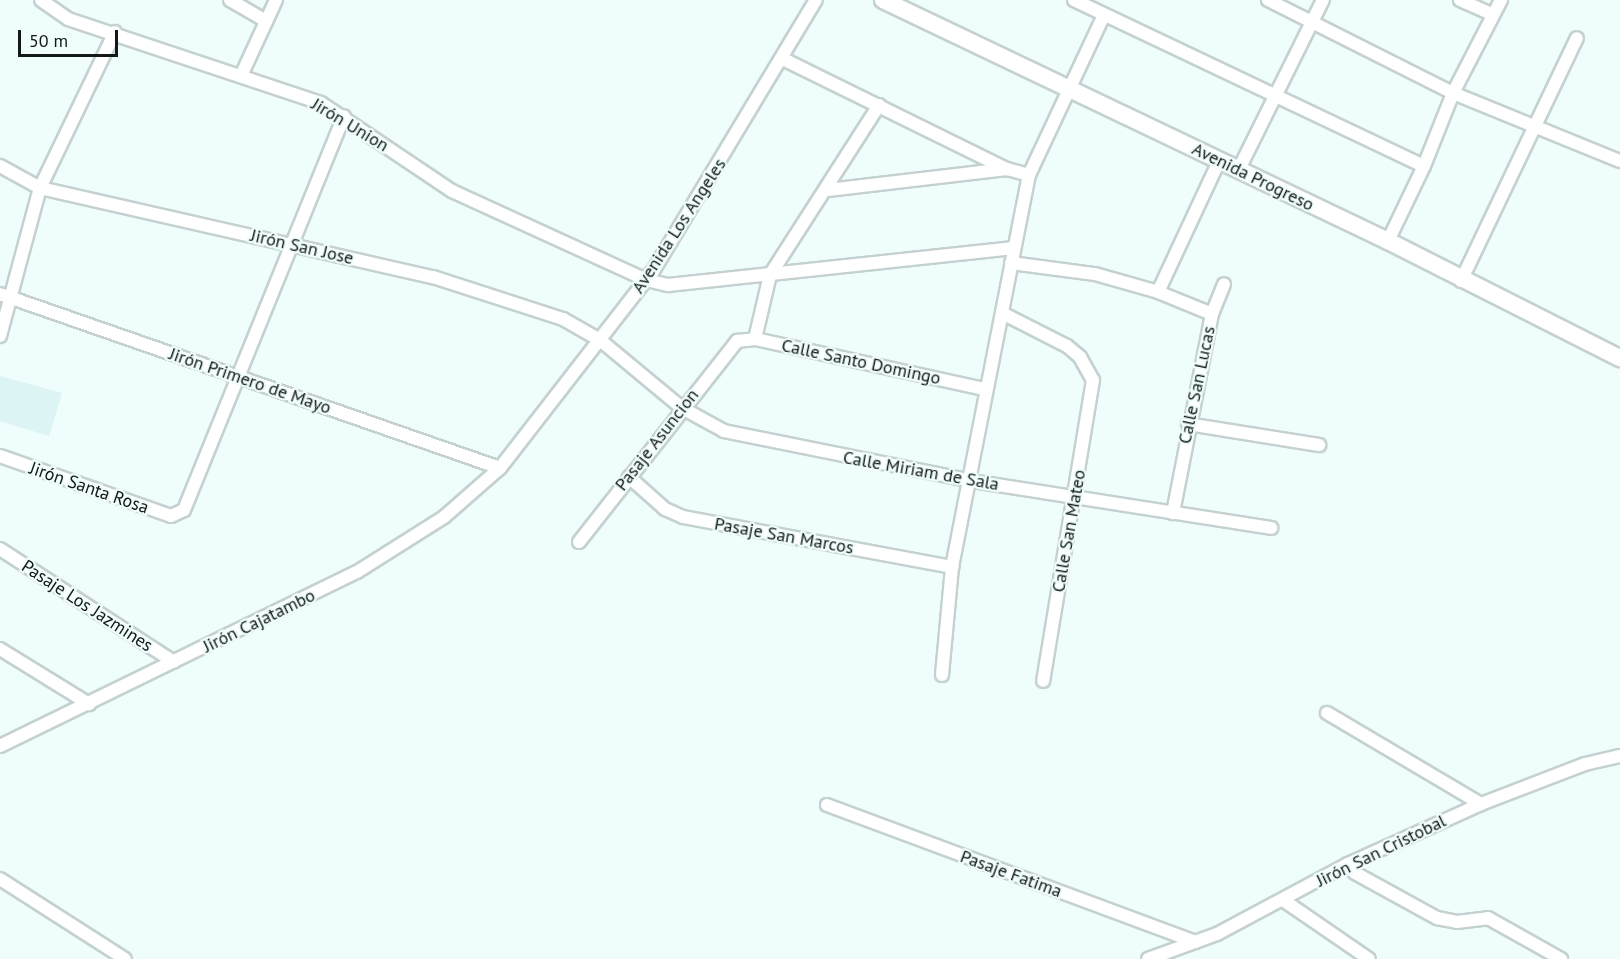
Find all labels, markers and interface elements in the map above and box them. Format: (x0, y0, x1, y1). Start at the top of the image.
scale bar (21, 18, 122, 56)
text: 50 m (29, 29, 68, 52)
street label: Jirón Union (307, 93, 393, 157)
street label: Avenida Progreso (1189, 138, 1317, 216)
street label: Avenida Los Angeles (627, 154, 731, 298)
street label: Jirón San Jose (248, 225, 356, 269)
street label: Calle San Lucas (1174, 324, 1220, 446)
street label: Calle Santo Domingo (779, 335, 943, 389)
street label: Jirón Primero de Mayo (166, 343, 334, 419)
street label: Pasaje Asuncion (610, 385, 704, 495)
street label: Calle Miriam de Sala (841, 447, 1001, 495)
street label: Jirón Santa Rosa (27, 457, 151, 519)
street label: Calle San Mateo (1048, 468, 1090, 594)
street label: Pasaje San Marcos (713, 513, 855, 559)
street label: Pasaje Los Jazmines (17, 556, 157, 656)
street label: Jirón Cajatambo (199, 585, 319, 657)
street label: Jirón San Cristobal (1313, 810, 1449, 892)
street label: Pasaje Fatima (957, 846, 1065, 902)

